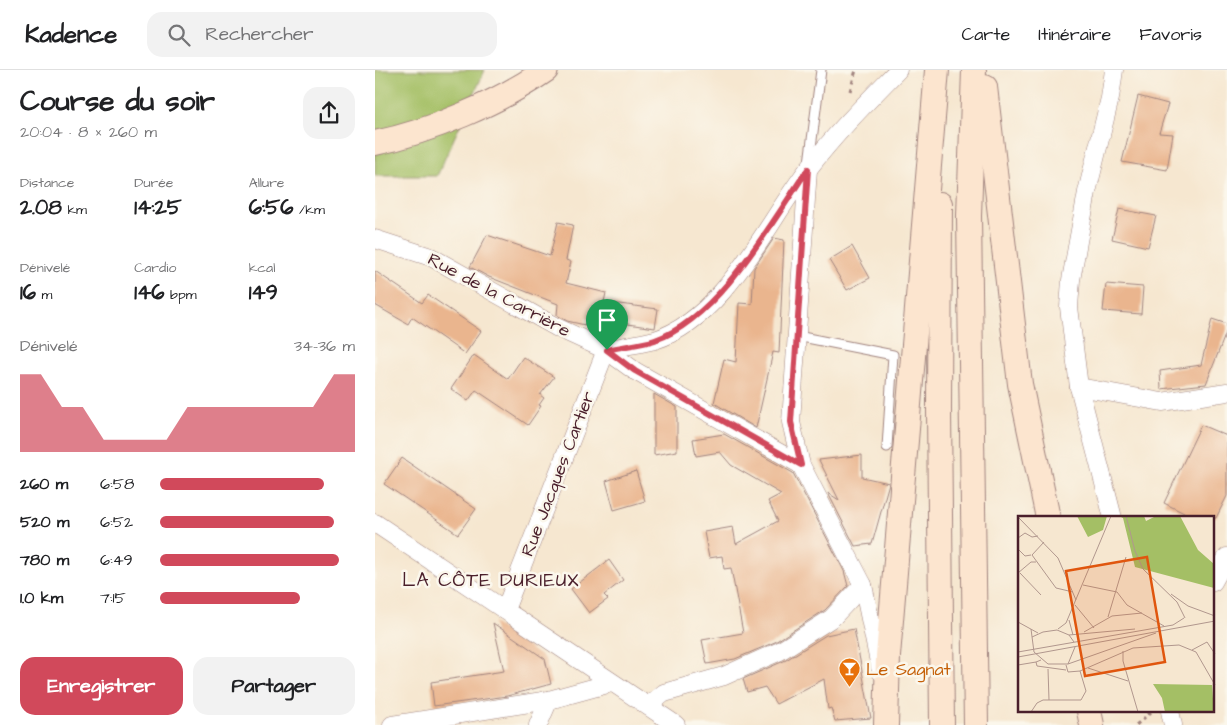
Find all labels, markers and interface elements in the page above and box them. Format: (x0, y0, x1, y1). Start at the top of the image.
search box (147, 12, 497, 57)
text: Kadence (25, 18, 117, 52)
icon: search (165, 21, 193, 49)
text: Rechercher (205, 21, 313, 48)
text: Carte (961, 22, 1010, 47)
text: Itinéraire (1038, 22, 1111, 47)
text: Favoris (1139, 22, 1202, 47)
text: Course du soir (20, 82, 215, 121)
button: share (303, 87, 355, 139)
text: 20:04 · 8 × 260 m (20, 121, 157, 143)
text: Distance (20, 173, 74, 193)
text: Durée (134, 173, 173, 193)
text: Allure (249, 173, 284, 193)
text: 2.08 (20, 193, 62, 222)
text: 14:25 (134, 193, 182, 222)
text: 6:56 (249, 193, 293, 222)
text: km (62, 200, 87, 220)
text: /km (293, 200, 325, 220)
street label: Rue de la Carrière (423, 247, 575, 343)
text: Dénivelé (20, 258, 70, 278)
text: Cardio (134, 258, 176, 278)
text: kcal (249, 258, 275, 278)
text: 16 (20, 278, 36, 307)
text: 146 (134, 278, 164, 307)
text: 149 (249, 278, 278, 307)
text: m (36, 285, 52, 305)
text: bpm (164, 285, 197, 305)
pin (586, 299, 628, 350)
icon: arrive (593, 306, 621, 334)
text: Dénivelé (20, 335, 78, 357)
text: 34–36 m (294, 335, 355, 357)
street label: Rue Jacques Cartier (515, 388, 601, 560)
text: 260 m (20, 473, 68, 495)
text: 6:58 (100, 473, 134, 495)
text: 520 m (20, 511, 69, 533)
text: 6:52 (100, 511, 133, 533)
inset map (1018, 516, 1215, 712)
text: 780 m (20, 549, 69, 571)
text: 6:49 (100, 549, 133, 571)
district label: LA CÔTE DURIEUX (402, 567, 580, 594)
text: 1.0 km (20, 587, 63, 609)
text: 7:15 (100, 587, 126, 609)
button: Enregistrer (20, 657, 183, 715)
button: Partager (193, 657, 355, 715)
bar icon: Le Sagnat (838, 657, 862, 688)
place label: Le Sagnat (866, 657, 952, 683)

